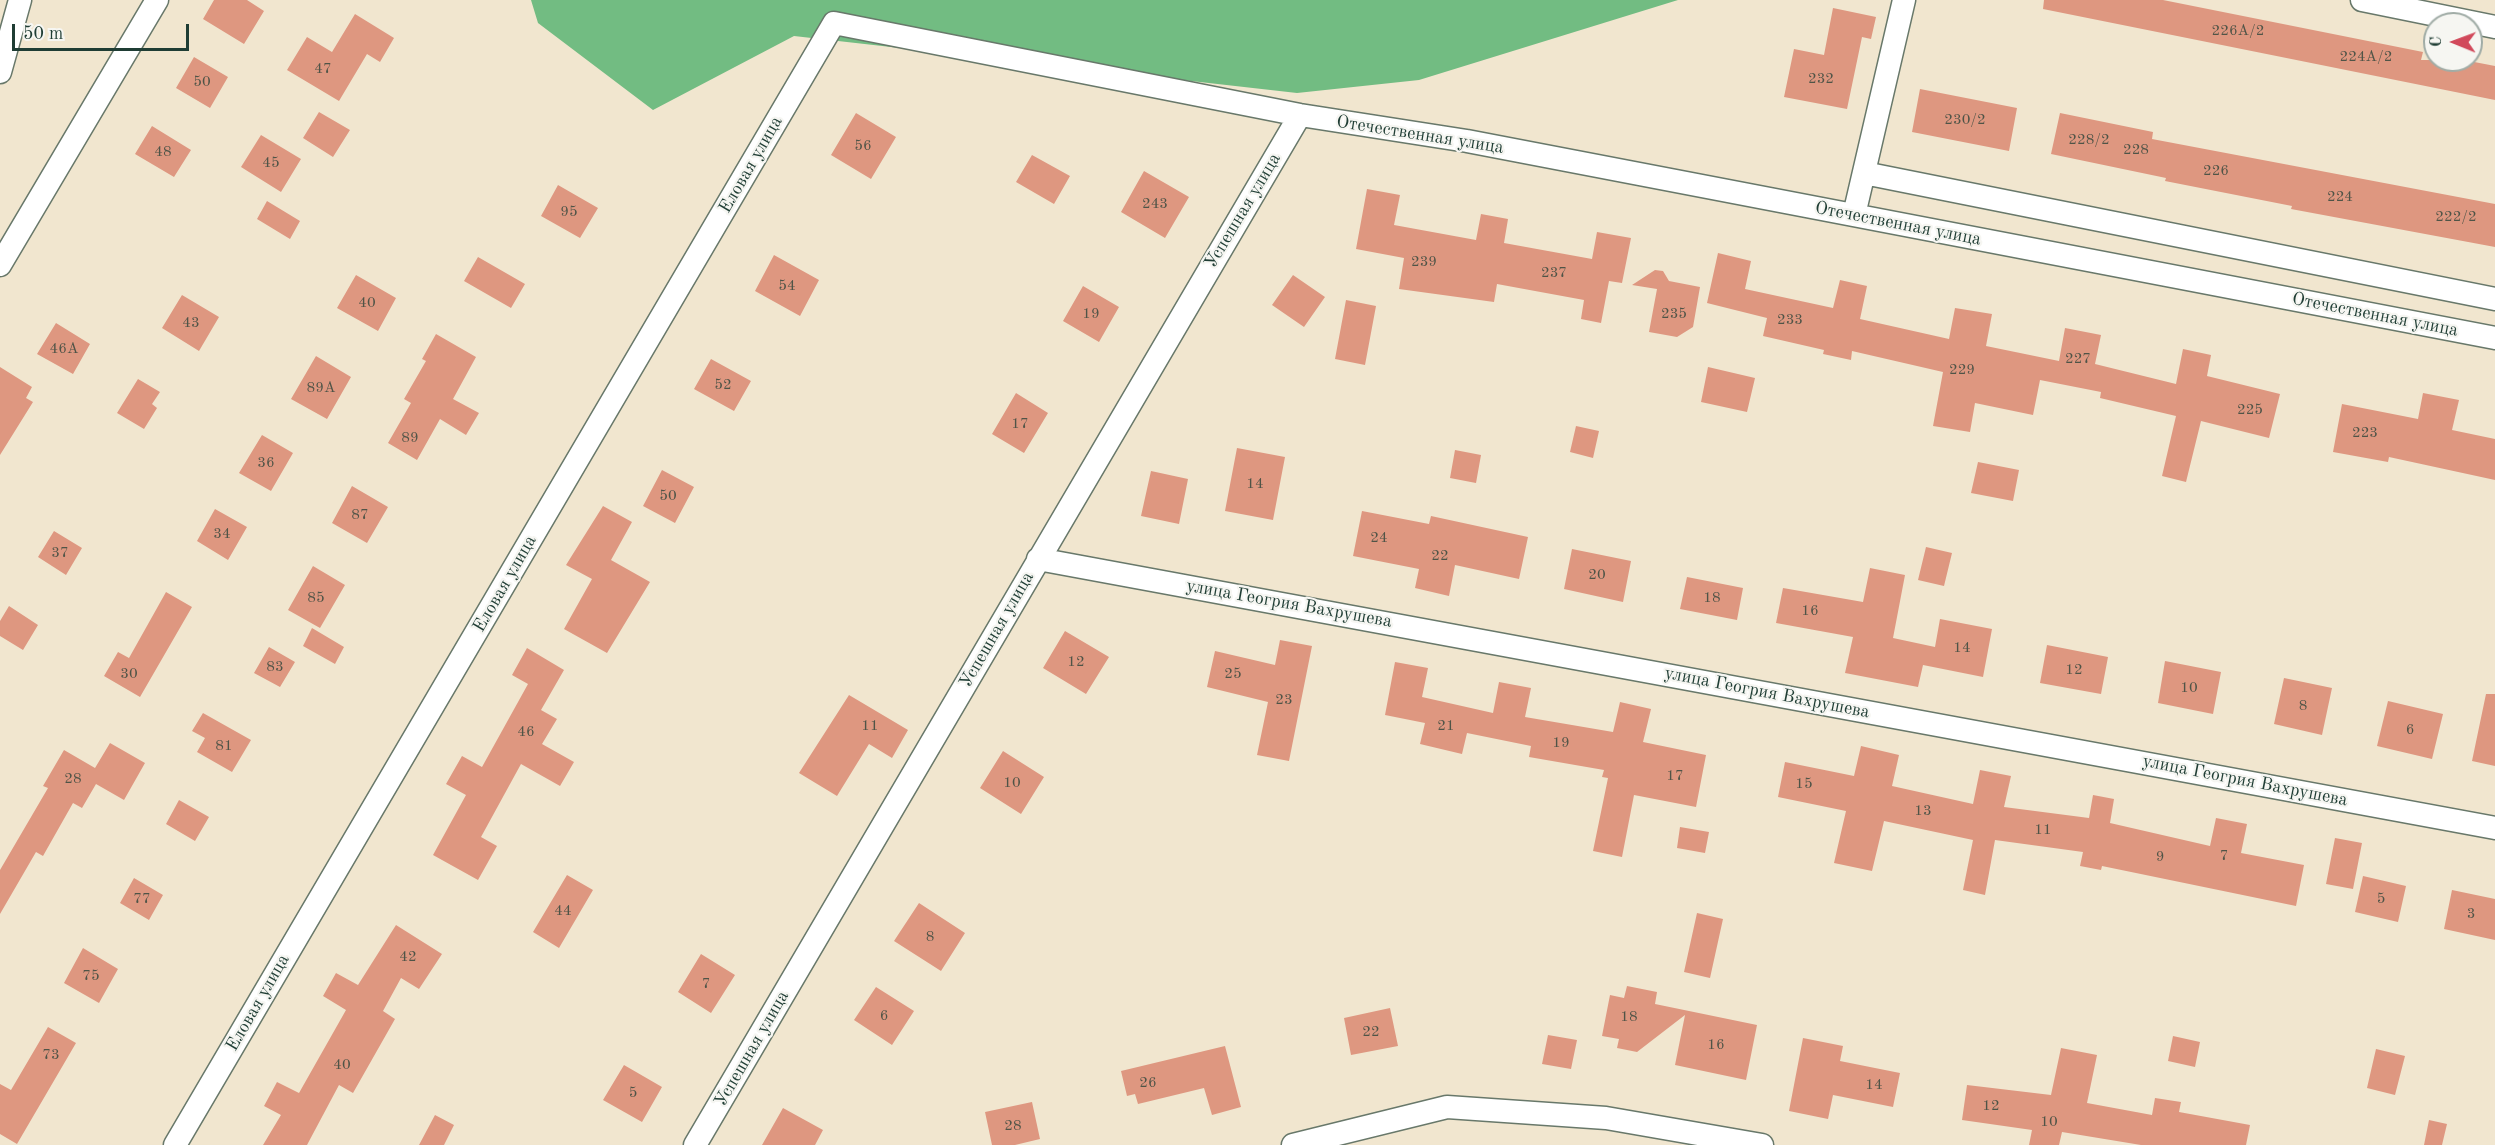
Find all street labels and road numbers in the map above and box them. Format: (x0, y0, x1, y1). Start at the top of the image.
street label: Отечественная улица (1335, 111, 1505, 159)
street label: Еловая улица (715, 113, 787, 217)
street label: Успешная улица (1200, 150, 1286, 272)
street label: Отечественная улица (1813, 197, 1983, 251)
street label: Отечественная улица (2290, 288, 2460, 342)
street label: Еловая улица (469, 532, 541, 636)
street label: Успешная улица (955, 568, 1039, 692)
street label: улица Геогрия Вахрушева (1184, 575, 1394, 633)
street label: улица Геогрия Вахрушева (1663, 662, 1871, 724)
street label: улица Геогрия Вахрушева (2141, 750, 2349, 812)
street label: Еловая улица (222, 951, 294, 1055)
street label: Успешная улица (710, 987, 794, 1111)

